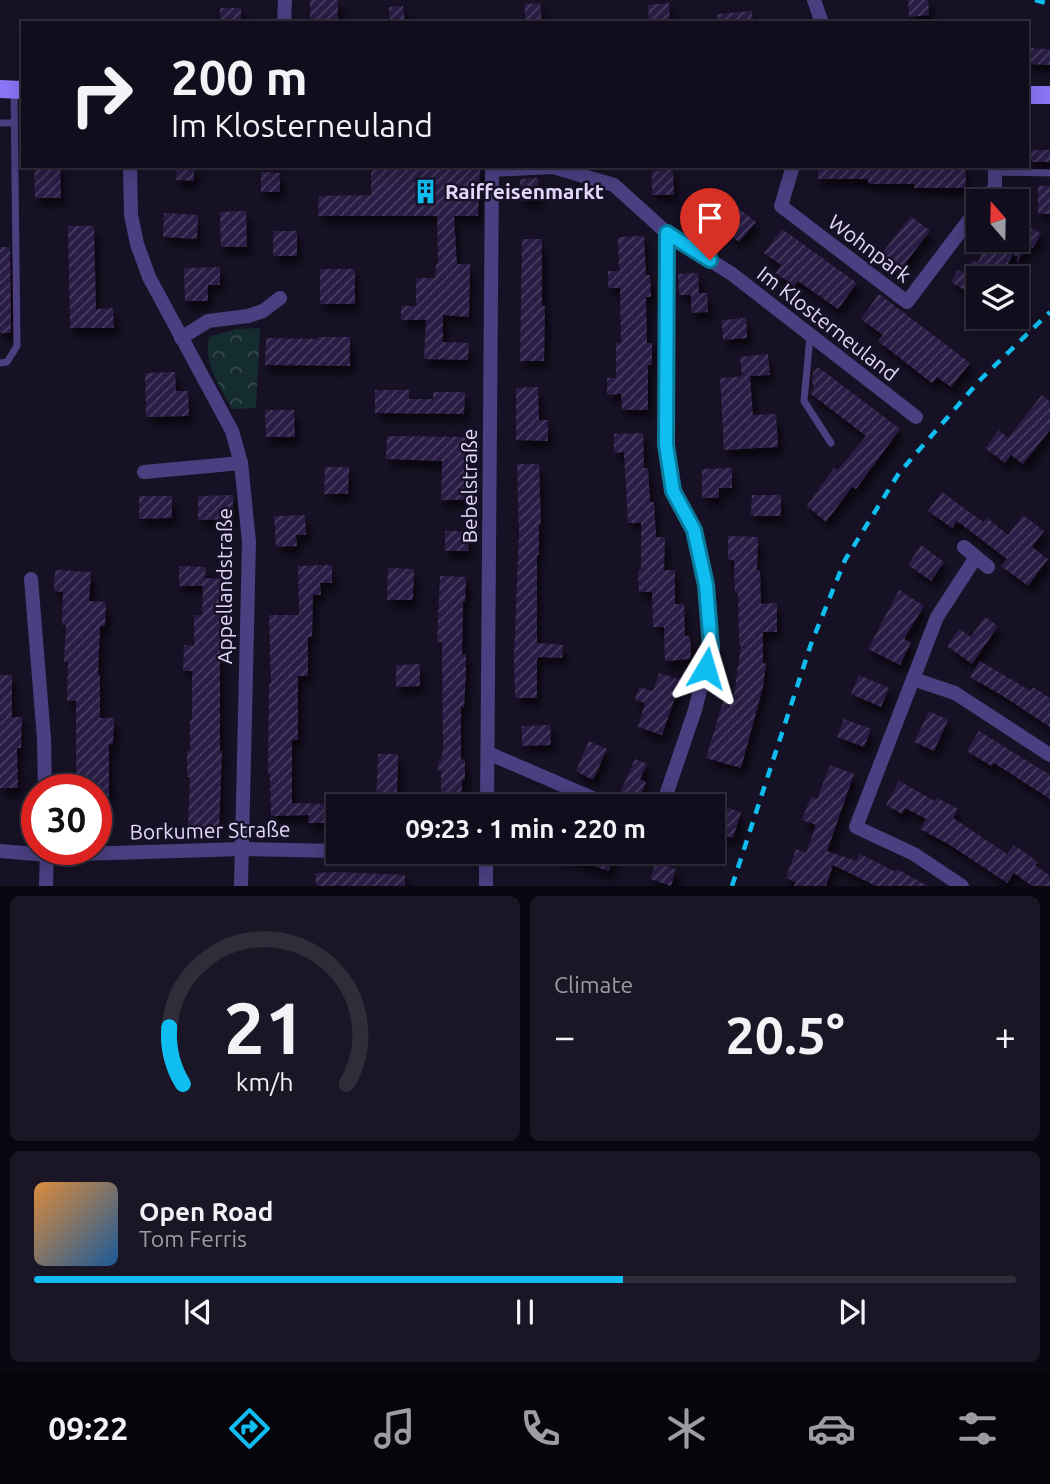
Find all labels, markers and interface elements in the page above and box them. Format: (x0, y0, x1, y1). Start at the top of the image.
icon: right (56, 49, 147, 140)
text: 200 m (171, 49, 308, 104)
text: Im Klosterneuland (171, 107, 433, 143)
building icon: Raiffeisenmarkt (411, 177, 439, 205)
place label: Raiffeisenmarkt (445, 179, 604, 203)
pin (680, 188, 740, 260)
north arrow (966, 189, 1029, 252)
map controls (966, 189, 1029, 329)
icon: arrive (691, 199, 729, 237)
street label: Wohnpark (824, 209, 916, 287)
street label: Im Klosterneuland (753, 261, 903, 385)
button: layers (966, 266, 1029, 329)
street label: Bebelstraße (457, 429, 481, 543)
street label: Appellandstraße (212, 508, 236, 664)
position arrow (669, 631, 743, 705)
speed limit sign: 30 (21, 774, 112, 865)
text: 09:23 · 1 min · 220 m (405, 814, 646, 843)
street label: Borkumer Straße (129, 817, 291, 843)
text: Climate (554, 972, 633, 997)
text: 21 (224, 987, 306, 1069)
text: 20.5° (725, 1006, 845, 1064)
text: − (554, 1015, 575, 1057)
text: + (995, 1015, 1016, 1057)
text: km/h (236, 1068, 294, 1096)
text: Open Road (139, 1197, 273, 1226)
text: Tom Ferris (139, 1226, 247, 1251)
icon: previous (179, 1293, 217, 1331)
icon: pause (506, 1293, 544, 1331)
icon: next (833, 1293, 871, 1331)
icon: directions (225, 1404, 274, 1453)
icon: music (370, 1404, 419, 1453)
icon: phone (516, 1404, 565, 1453)
icon: climate (662, 1404, 711, 1453)
icon: car (807, 1404, 856, 1453)
icon: filters (953, 1404, 1002, 1453)
text: 09:22 (48, 1410, 128, 1446)

